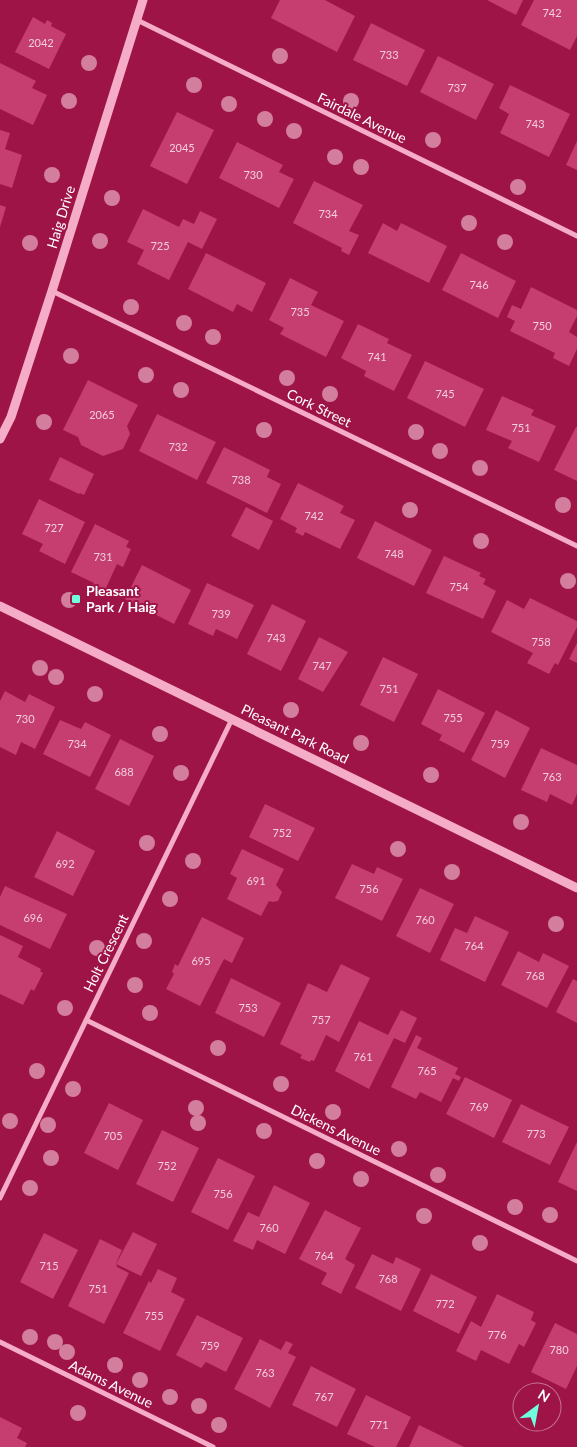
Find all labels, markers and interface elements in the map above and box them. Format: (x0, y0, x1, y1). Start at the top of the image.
house number: 742 (542, 6, 562, 19)
house number: 2042 (28, 36, 54, 49)
house number: 733 (379, 48, 399, 61)
house number: 737 (447, 81, 467, 94)
street label: Fairdale Avenue (315, 89, 410, 146)
house number: 743 (525, 117, 545, 130)
house number: 2045 (169, 141, 195, 154)
house number: 730 (243, 168, 263, 181)
street label: Haig Drive (43, 183, 78, 250)
house number: 734 (318, 207, 338, 220)
house number: 725 (150, 239, 170, 252)
house number: 746 (469, 278, 489, 291)
house number: 735 (290, 305, 310, 318)
house number: 750 (532, 319, 552, 332)
house number: 741 (367, 350, 387, 363)
street label: Cork Street (284, 385, 354, 430)
house number: 745 (435, 387, 455, 400)
house number: 2065 (89, 408, 115, 421)
house number: 751 (511, 421, 531, 434)
house number: 732 (168, 440, 188, 453)
house number: 738 (231, 473, 251, 486)
house number: 742 (304, 509, 324, 522)
house number: 727 (44, 521, 64, 534)
house number: 748 (384, 547, 404, 560)
house number: 731 (93, 550, 113, 563)
house number: 754 (449, 580, 469, 593)
place label: Pleasant Park / Haig (86, 582, 157, 615)
marker: Pleasant Park / Haig (70, 593, 82, 605)
house number: 739 (211, 607, 231, 620)
house number: 743 (266, 631, 286, 644)
house number: 758 (531, 635, 551, 648)
house number: 747 (312, 659, 332, 672)
house number: 751 (379, 682, 399, 695)
street label: Pleasant Park Road (239, 700, 352, 767)
house number: 755 (443, 711, 463, 724)
house number: 730 (15, 712, 35, 725)
house number: 734 (67, 737, 87, 750)
house number: 759 (490, 737, 510, 750)
house number: 688 (114, 765, 134, 778)
house number: 763 (542, 770, 562, 783)
house number: 752 (272, 826, 292, 839)
house number: 692 (55, 857, 75, 870)
house number: 691 (246, 874, 266, 887)
house number: 756 (359, 882, 379, 895)
house number: 696 (23, 911, 43, 924)
street label: Holt Crescent (79, 911, 132, 995)
house number: 760 (415, 913, 435, 926)
house number: 764 (464, 939, 484, 952)
house number: 695 (191, 954, 211, 967)
house number: 768 (525, 969, 545, 982)
house number: 753 (238, 1001, 258, 1014)
house number: 757 (311, 1013, 331, 1026)
house number: 761 (353, 1050, 373, 1063)
house number: 765 (417, 1064, 437, 1077)
street label: Dickens Avenue (288, 1100, 384, 1159)
house number: 769 (469, 1100, 489, 1113)
house number: 773 (526, 1127, 546, 1140)
house number: 705 (103, 1129, 123, 1142)
house number: 752 (157, 1159, 177, 1172)
house number: 756 (213, 1187, 233, 1200)
house number: 760 (259, 1221, 279, 1234)
house number: 764 (314, 1249, 334, 1262)
house number: 715 (39, 1259, 59, 1272)
house number: 768 (378, 1272, 398, 1285)
house number: 751 (88, 1282, 108, 1295)
house number: 772 (435, 1297, 455, 1310)
house number: 755 (144, 1309, 164, 1322)
house number: 776 (487, 1328, 507, 1341)
house number: 759 (200, 1339, 220, 1352)
house number: 780 (549, 1343, 569, 1356)
street label: Adams Avenue (67, 1356, 156, 1411)
house number: 763 (255, 1366, 275, 1379)
north arrow (512, 1382, 562, 1432)
text: N (535, 1385, 553, 1406)
house number: 767 (314, 1390, 334, 1403)
house number: 771 (369, 1418, 389, 1431)

